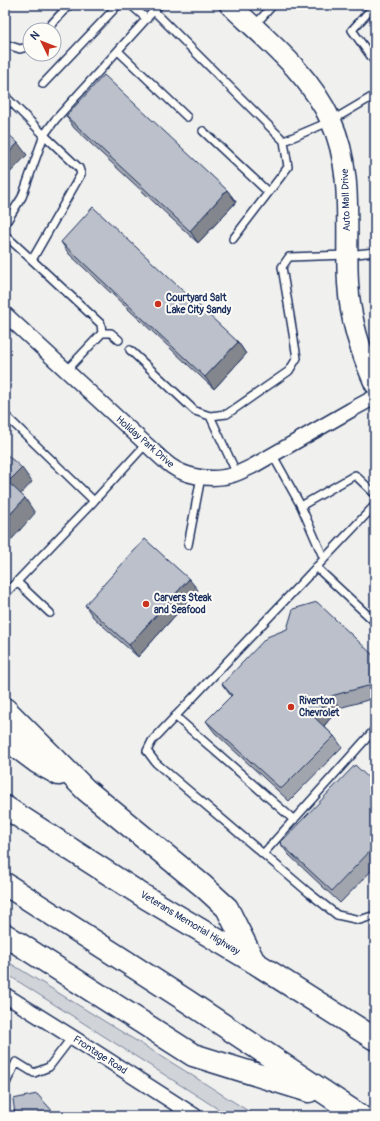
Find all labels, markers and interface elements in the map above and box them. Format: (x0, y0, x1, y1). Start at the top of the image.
north arrow (22, 22, 62, 62)
text: N (28, 28, 43, 43)
street label: Auto Mall Drive (339, 168, 353, 232)
place label: Courtyard Salt Lake City Sandy (166, 292, 232, 316)
marker: Courtyard Salt Lake City Sandy (153, 299, 163, 309)
street label: Holiday Park Drive (114, 414, 176, 470)
place label: Carvers Steak and Seafood (154, 592, 212, 616)
marker: Carvers Steak and Seafood (141, 599, 151, 609)
place label: Riverton Chevrolet (299, 695, 340, 719)
marker: Riverton Chevrolet (286, 702, 296, 712)
street label: Veterans Memorial Highway (138, 888, 243, 958)
street label: Frontage Road (71, 1033, 129, 1077)

